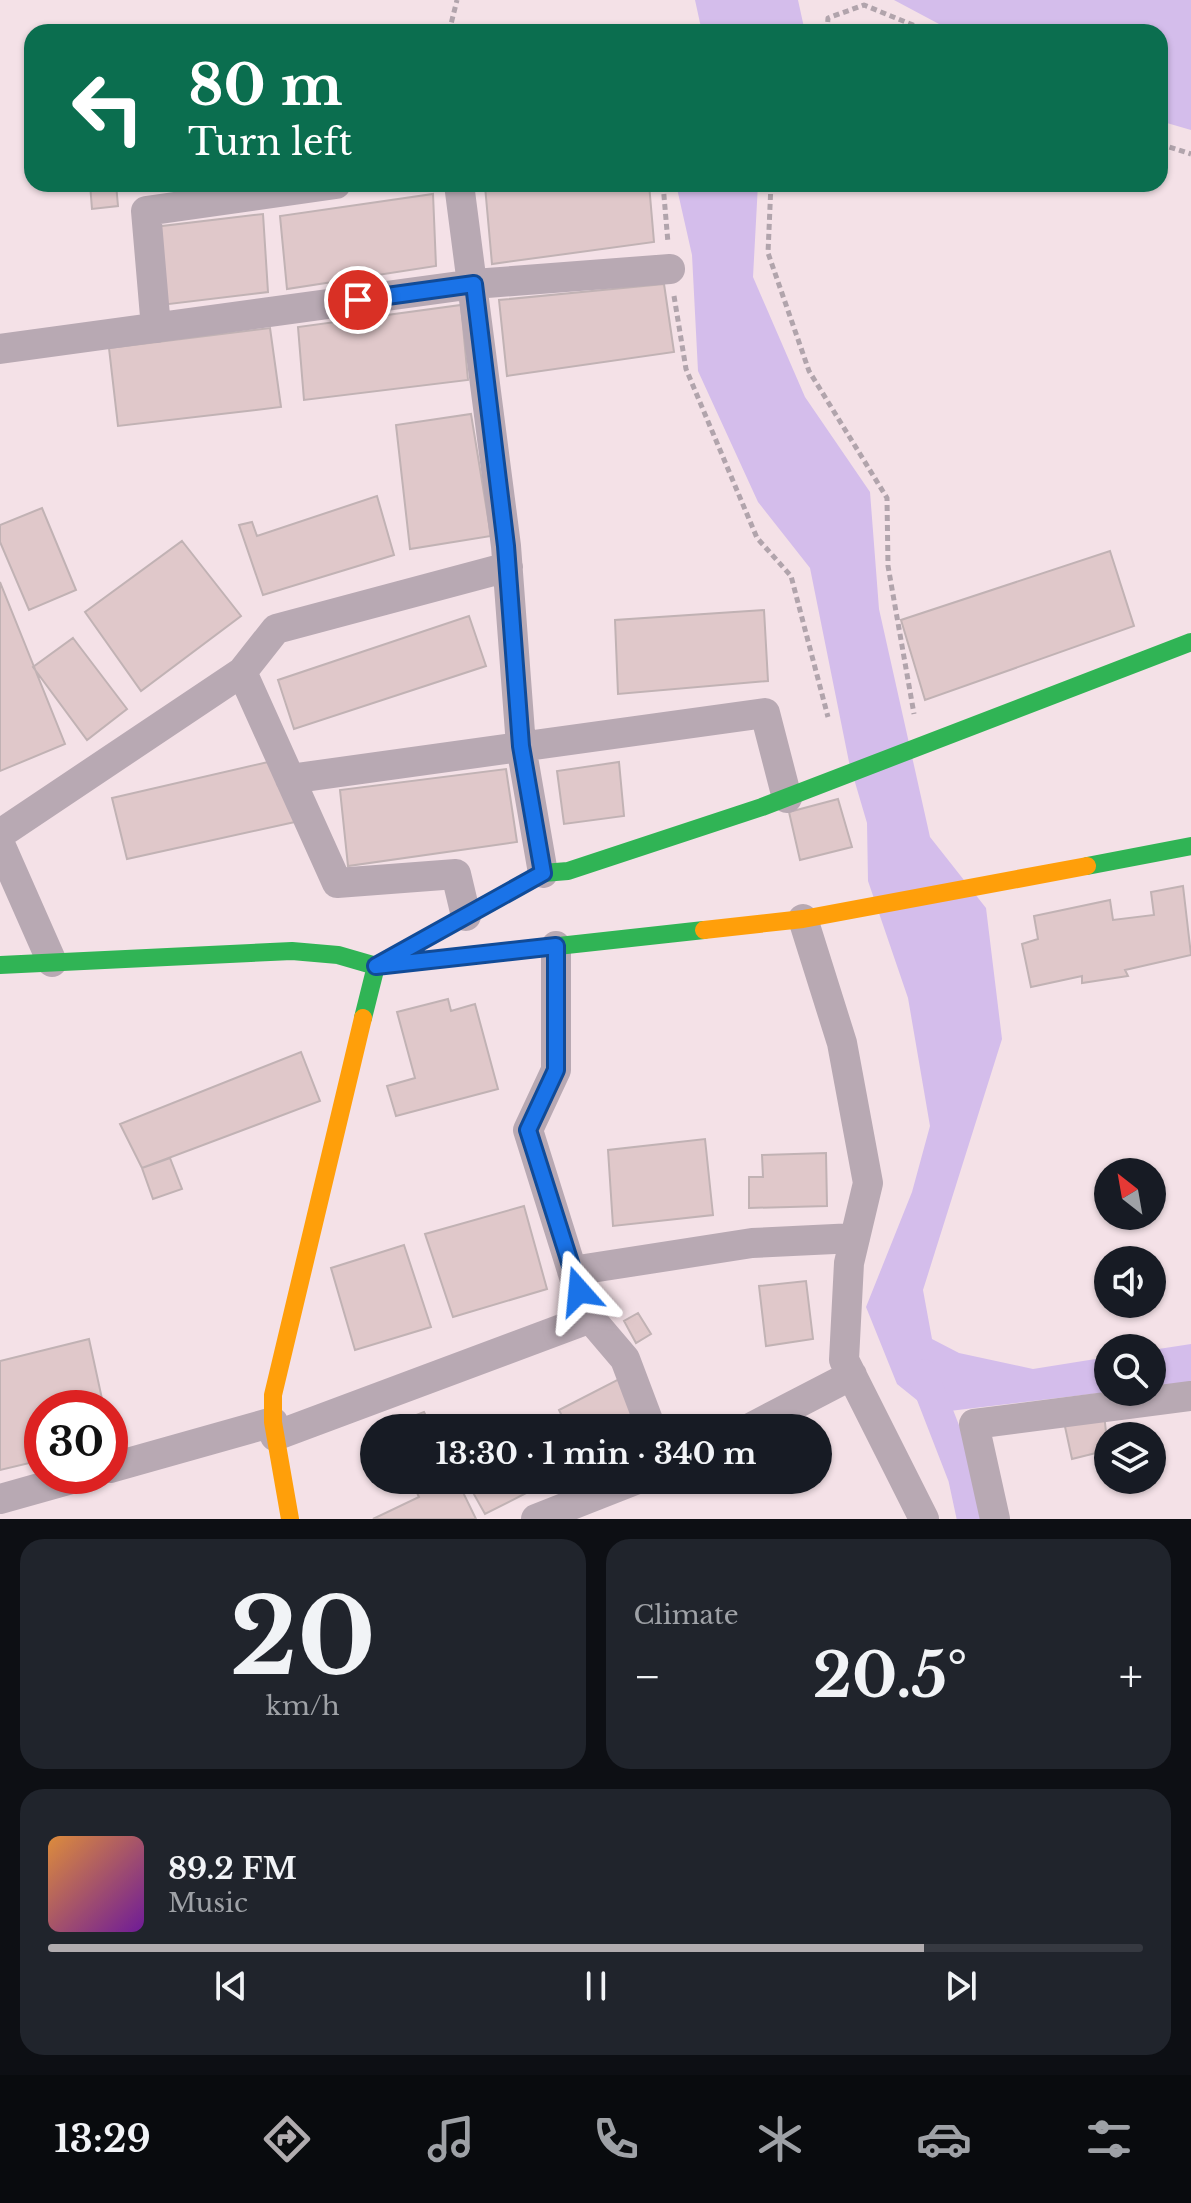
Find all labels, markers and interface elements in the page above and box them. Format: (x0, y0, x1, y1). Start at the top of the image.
text: 80 m (188, 51, 343, 120)
icon: left (56, 56, 160, 160)
text: Turn left (188, 120, 352, 165)
pin (324, 266, 392, 334)
icon: arrive (336, 278, 380, 322)
north arrow (1094, 1158, 1166, 1230)
map controls (1094, 1158, 1166, 1494)
button: sound (1094, 1246, 1166, 1318)
position arrow (537, 1249, 621, 1333)
button: search (1094, 1334, 1166, 1406)
speed limit sign: 30 (24, 1390, 128, 1494)
button: layers (1094, 1422, 1166, 1494)
text: 13:30 · 1 min · 340 m (436, 1435, 756, 1472)
text: 20 (230, 1573, 376, 1702)
text: Climate (634, 1599, 739, 1631)
text: 20.5° (813, 1639, 967, 1713)
text: − (634, 1649, 661, 1704)
text: + (1119, 1649, 1143, 1704)
text: km/h (266, 1690, 340, 1722)
text: 89.2 FM (168, 1850, 297, 1887)
text: Music (168, 1887, 248, 1919)
icon: previous (209, 1964, 253, 2008)
icon: pause (574, 1964, 618, 2008)
icon: next (939, 1964, 983, 2008)
icon: directions (259, 2111, 315, 2167)
icon: music (423, 2111, 479, 2167)
icon: phone (588, 2111, 644, 2167)
icon: climate (752, 2111, 808, 2167)
icon: car (916, 2111, 972, 2167)
icon: filters (1081, 2111, 1137, 2167)
text: 13:29 (54, 2117, 151, 2162)

